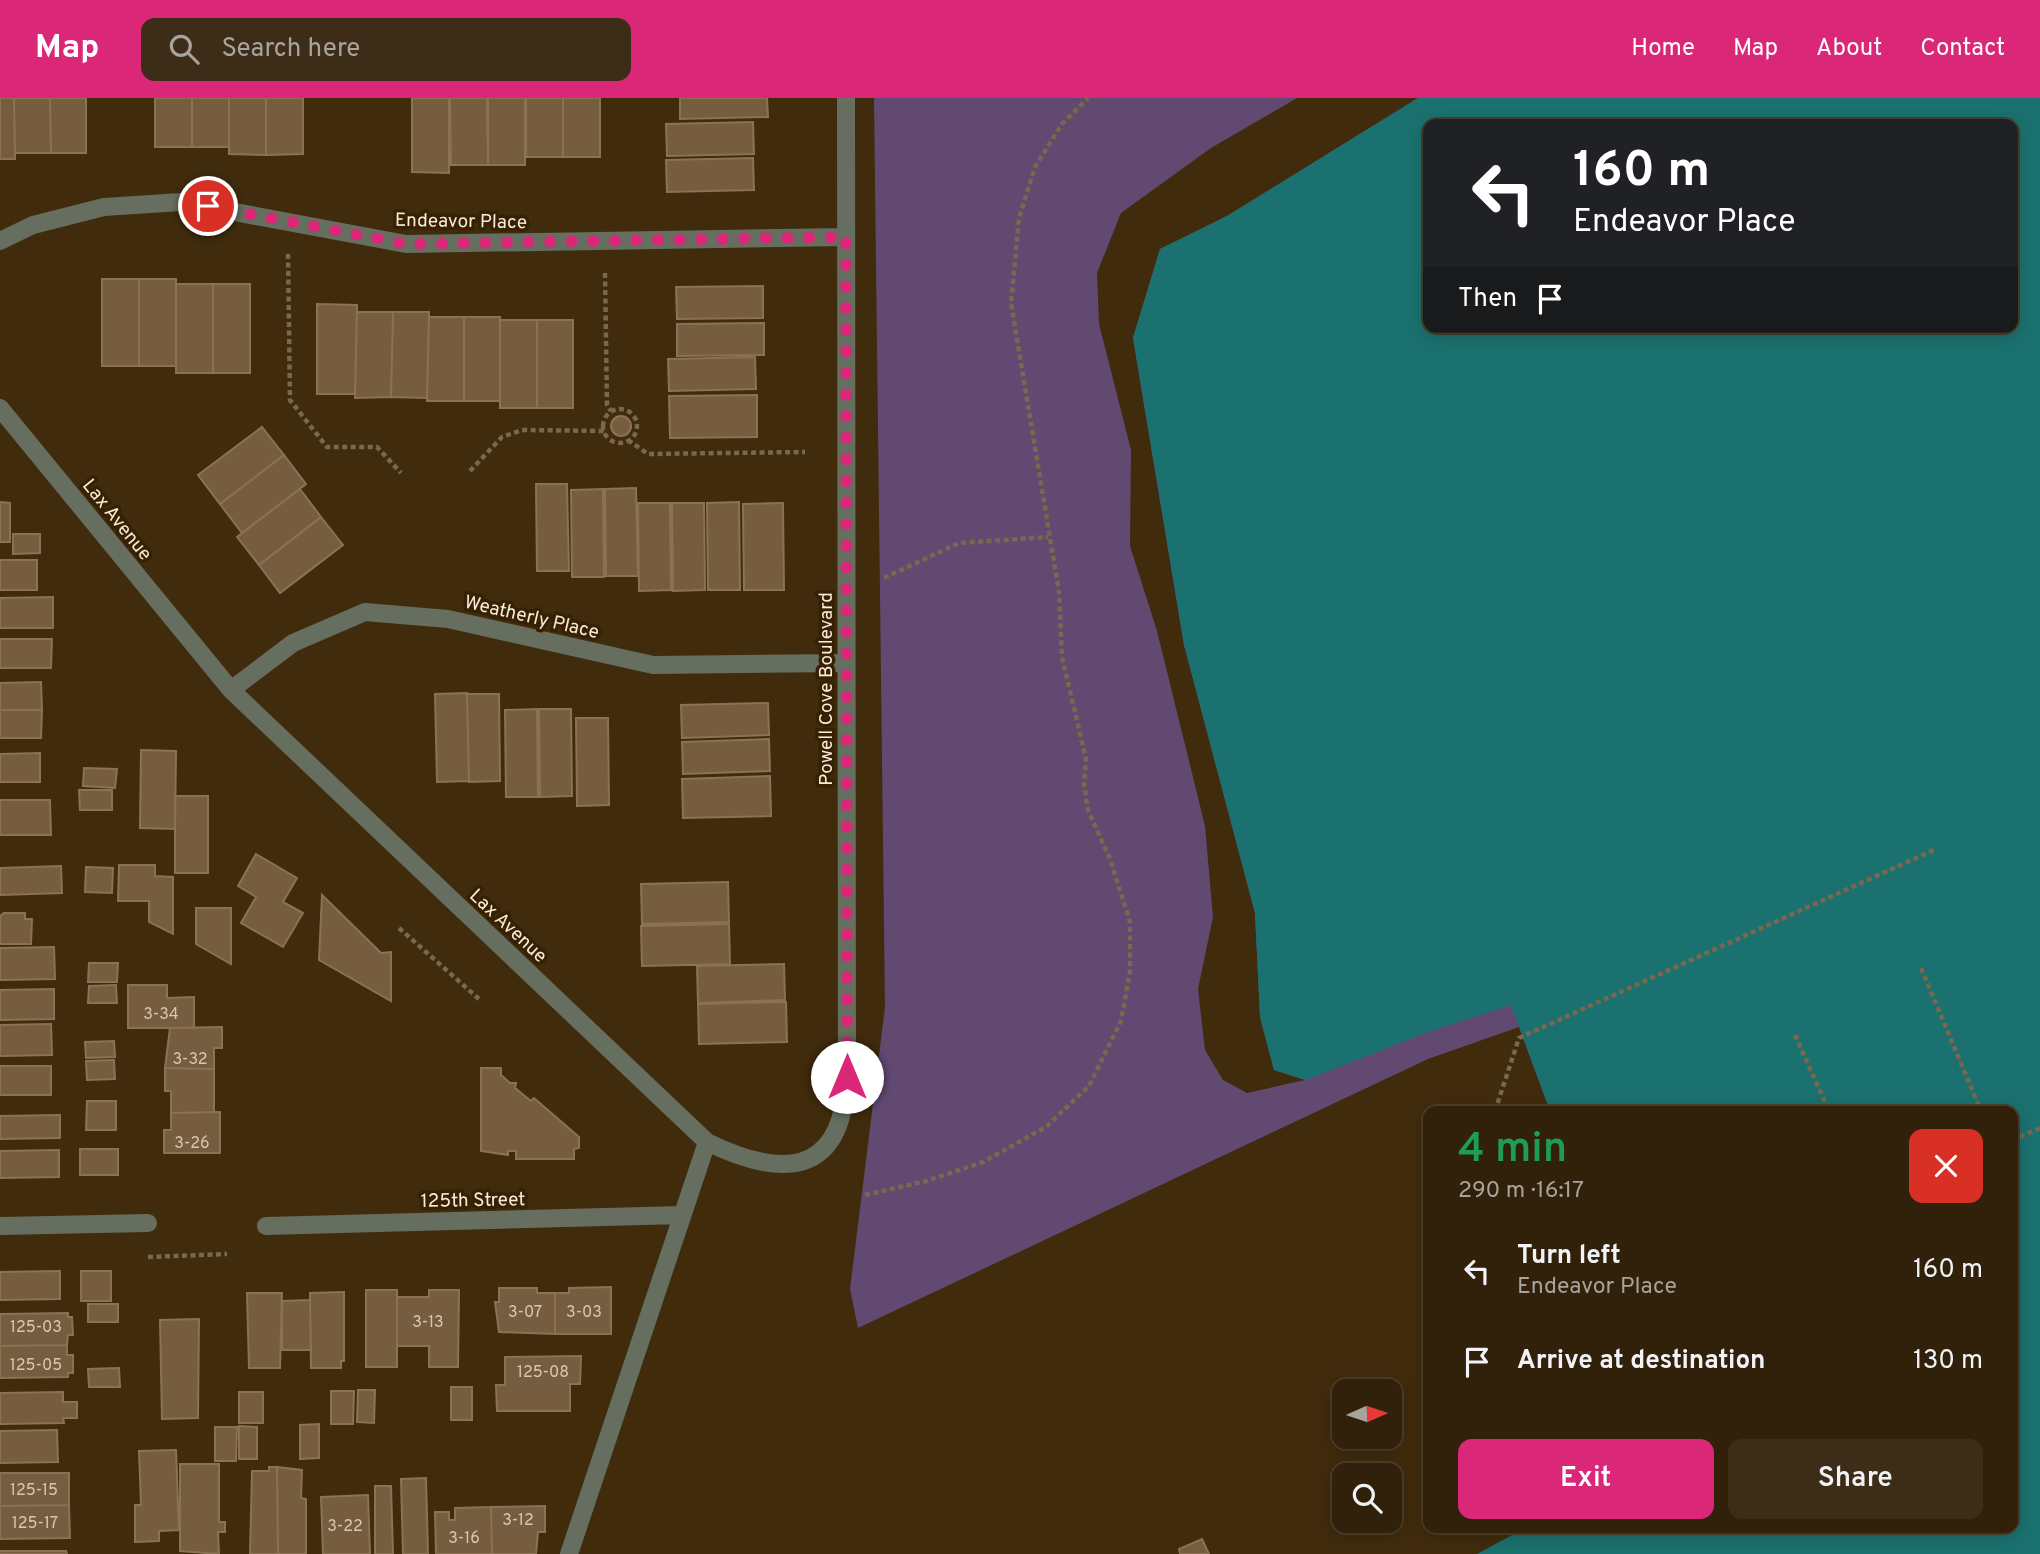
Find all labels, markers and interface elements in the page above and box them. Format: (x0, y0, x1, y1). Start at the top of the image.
search box (141, 18, 631, 81)
text: Map (35, 28, 99, 70)
icon: search (165, 30, 203, 68)
text: Search here (221, 33, 360, 66)
text: Home (1631, 34, 1695, 64)
text: Map (1733, 34, 1778, 64)
text: About (1816, 34, 1882, 64)
text: Contact (1920, 34, 2005, 64)
text: 160 m (1573, 142, 1710, 204)
icon: left (1458, 147, 1549, 238)
pin (178, 176, 238, 236)
icon: arrive (189, 187, 227, 225)
text: Endeavor Place (1573, 203, 1796, 243)
street label: Endeavor Place (395, 209, 527, 235)
icon: arrive (1531, 280, 1569, 318)
text: Then (1458, 283, 1517, 316)
street label: Lax Avenue (76, 475, 157, 566)
street label: Weatherly Place (462, 591, 601, 645)
street label: Powell Cove Boulevard (815, 592, 839, 786)
street label: Lax Avenue (464, 884, 552, 969)
house number: 3-34 (143, 1005, 179, 1025)
position arrow (810, 1040, 884, 1114)
house number: 3-32 (172, 1050, 208, 1070)
text: 4 min (1458, 1124, 1567, 1177)
button: close (1909, 1129, 1983, 1203)
house number: 3-26 (174, 1134, 210, 1154)
text: 290 m · 16:17 (1458, 1177, 1584, 1206)
street label: 125th Street (420, 1188, 526, 1214)
text: Turn left (1517, 1240, 1621, 1273)
icon: left (1458, 1252, 1496, 1290)
text: 160 m (1913, 1254, 1983, 1287)
text: Endeavor Place (1517, 1273, 1677, 1302)
house number: 3-07 (508, 1303, 542, 1323)
house number: 3-03 (566, 1303, 602, 1323)
house number: 3-13 (412, 1313, 444, 1333)
house number: 125-03 (10, 1318, 62, 1338)
icon: arrive (1458, 1343, 1496, 1381)
text: Arrive at destination (1517, 1345, 1765, 1378)
text: 130 m (1913, 1345, 1983, 1378)
house number: 125-05 (10, 1356, 62, 1376)
house number: 125-08 (517, 1363, 569, 1383)
north arrow (1332, 1379, 1402, 1449)
map controls (1332, 1379, 1402, 1533)
button: Exit (1458, 1439, 1714, 1519)
button: Share (1728, 1439, 1983, 1519)
button: search (1332, 1463, 1402, 1533)
house number: 125-15 (10, 1481, 58, 1501)
house number: 3-12 (502, 1511, 534, 1531)
house number: 125-17 (12, 1514, 58, 1534)
house number: 3-22 (327, 1517, 363, 1537)
house number: 3-16 (448, 1529, 480, 1549)

